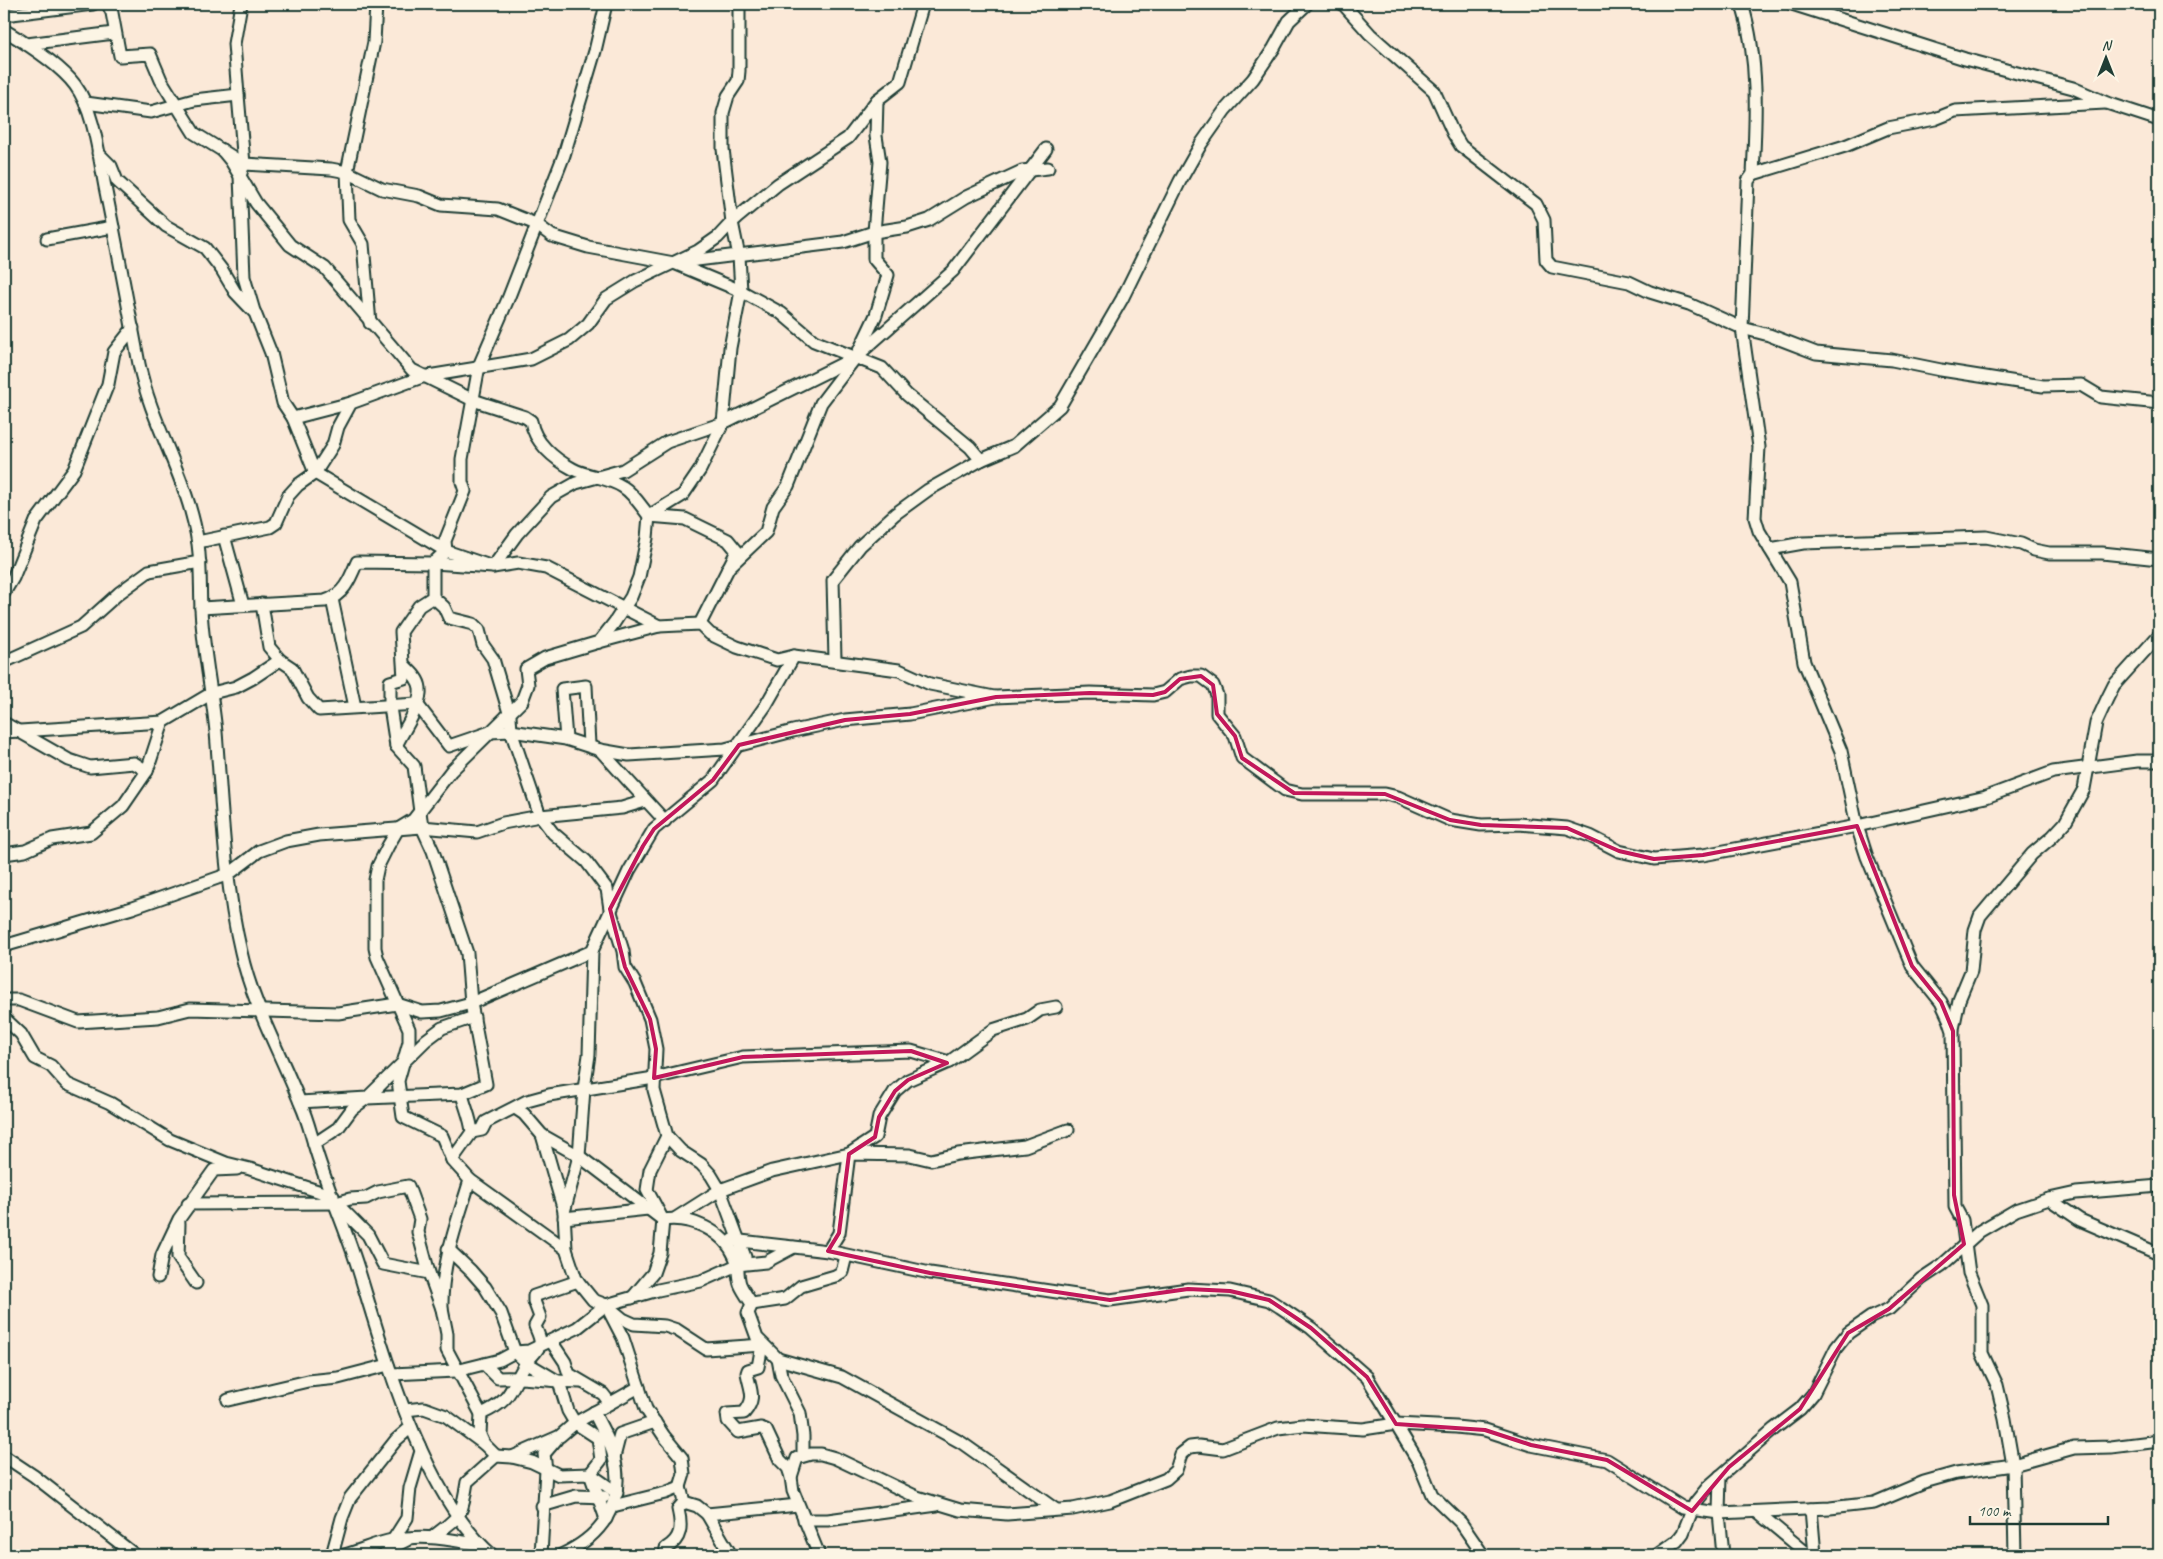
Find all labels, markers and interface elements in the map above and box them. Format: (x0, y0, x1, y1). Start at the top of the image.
north arrow (2080, 32, 2130, 82)
text: N (2102, 37, 2113, 54)
scale bar (1970, 1494, 2108, 1526)
text: 100 m (1978, 1502, 2012, 1521)

